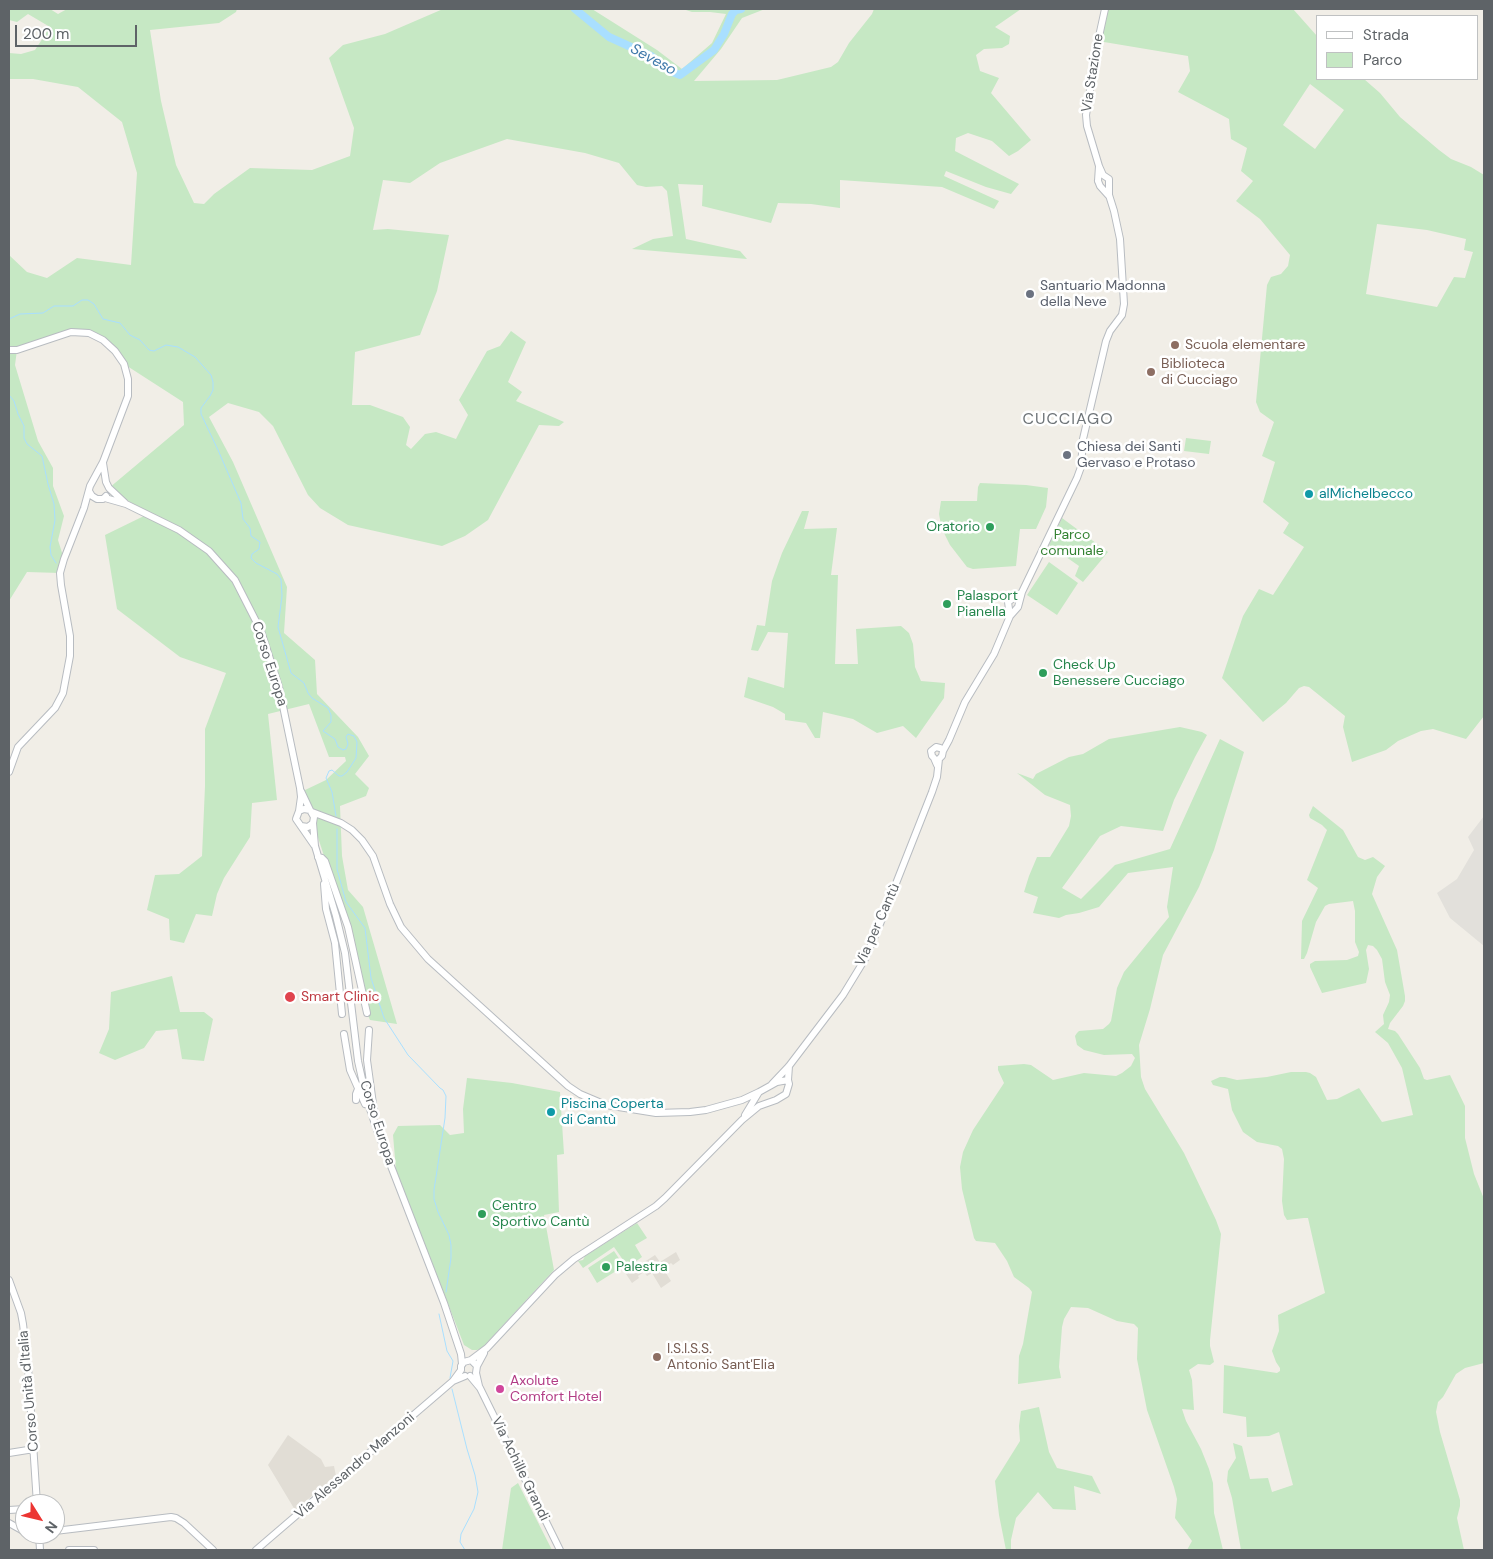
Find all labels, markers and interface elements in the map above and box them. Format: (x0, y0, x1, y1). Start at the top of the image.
scale bar (18, 15, 140, 47)
legend (1316, 15, 1478, 80)
text: 200 m (23, 24, 69, 44)
text: Strada (1363, 25, 1409, 45)
street label: Via Stazione (1078, 32, 1108, 114)
water label: Seveso (627, 40, 679, 80)
text: Parco (1363, 50, 1402, 70)
place label: Santuario Madonna della Neve (1040, 278, 1166, 310)
marker: Santuario Madonna della Neve (1024, 288, 1036, 300)
place label: Scuola elementare (1185, 337, 1305, 353)
marker: Scuola elementare (1169, 339, 1181, 351)
place label: Biblioteca di Cucciago (1161, 356, 1238, 388)
marker: Biblioteca di Cucciago (1145, 366, 1157, 378)
district label: CUCCIAGO (1021, 410, 1115, 430)
place label: Chiesa dei Santi Gervaso e Protaso (1077, 439, 1196, 472)
marker: Chiesa dei Santi Gervaso e Protaso (1061, 449, 1073, 461)
place label: alMichelbecco (1319, 486, 1413, 502)
marker: alMichelbecco (1303, 488, 1315, 500)
place label: Oratorio (926, 519, 980, 535)
marker: Oratorio (984, 521, 996, 533)
park label: Parco comunale (1040, 527, 1104, 560)
place label: Palasport Pianella (957, 588, 1018, 620)
marker: Palasport Pianella (941, 598, 953, 610)
street label: Corso Europa (247, 620, 291, 708)
place label: Check Up Benessere Cucciago (1053, 657, 1185, 690)
marker: Check Up Benessere Cucciago (1037, 667, 1049, 679)
street label: Via per Cantù (852, 881, 904, 969)
place label: Smart Clinic (301, 989, 380, 1005)
marker: Smart Clinic (283, 990, 297, 1004)
street label: Corso Europa (355, 1079, 399, 1167)
place label: Piscina Coperta di Cantù (561, 1096, 664, 1128)
marker: Piscina Coperta di Cantù (545, 1106, 557, 1118)
place label: Centro Sportivo Cantù (492, 1198, 589, 1230)
marker: Centro Sportivo Cantù (476, 1208, 488, 1220)
place label: Palestra (616, 1259, 667, 1275)
marker: Palestra (600, 1261, 612, 1273)
street label: Corso Unità d'Italia (15, 1330, 43, 1452)
place label: I.S.I.S.S. Antonio Sant'Elia (667, 1341, 775, 1374)
marker: I.S.I.S.S. Antonio Sant'Elia (651, 1351, 663, 1363)
place label: Axolute Comfort Hotel (510, 1373, 602, 1405)
marker: Axolute Comfort Hotel (494, 1383, 506, 1395)
street label: Via Alessandro Manzoni (292, 1409, 418, 1523)
street label: Via Achille Grandi (487, 1414, 553, 1524)
north arrow (15, 1494, 65, 1544)
text: N (41, 1518, 62, 1537)

